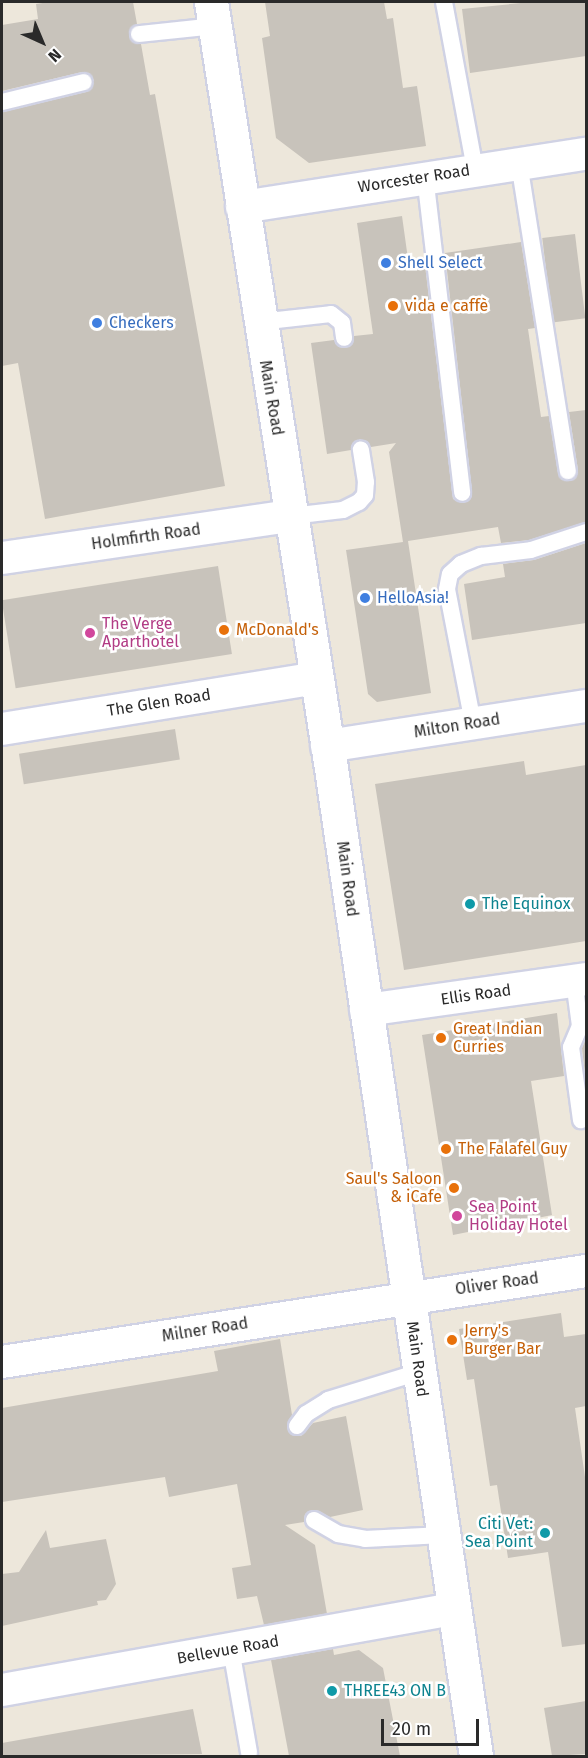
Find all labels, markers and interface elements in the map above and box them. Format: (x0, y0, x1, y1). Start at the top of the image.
north arrow (12, 12, 72, 72)
text: N (44, 45, 65, 66)
street label: Worcester Road (357, 161, 471, 197)
place label: Shell Select (398, 253, 483, 273)
marker: Shell Select (379, 256, 393, 270)
place label: vida e caffè (405, 296, 488, 316)
marker: vida e caffè (386, 299, 400, 313)
place label: Checkers (109, 313, 174, 333)
marker: Checkers (90, 316, 104, 330)
street label: Main Road (255, 359, 287, 437)
street label: Holmfirth Road (90, 520, 202, 554)
place label: HelloAsia! (377, 588, 449, 608)
marker: HelloAsia! (358, 591, 372, 605)
place label: The Verge Aparthotel (102, 614, 179, 652)
place label: McDonald's (236, 620, 319, 640)
marker: McDonald's (217, 623, 231, 637)
marker: The Verge Aparthotel (83, 626, 97, 640)
street label: The Glen Road (106, 685, 212, 721)
street label: Milton Road (413, 710, 501, 742)
street label: Main Road (332, 840, 362, 918)
place label: The Equinox (482, 894, 571, 914)
marker: The Equinox (463, 897, 477, 911)
street label: Ellis Road (440, 981, 512, 1009)
place label: Great Indian Curries (453, 1019, 542, 1057)
marker: Great Indian Curries (434, 1031, 448, 1045)
place label: The Falafel Guy (458, 1139, 567, 1159)
marker: The Falafel Guy (439, 1142, 453, 1156)
place label: Saul's Saloon & iCafe (346, 1169, 442, 1207)
marker: Saul's Saloon & iCafe (447, 1181, 461, 1195)
place label: Sea Point Holiday Hotel (469, 1197, 568, 1235)
marker: Sea Point Holiday Hotel (450, 1209, 464, 1223)
street label: Oliver Road (454, 1269, 540, 1299)
street label: Milner Road (161, 1314, 249, 1346)
street label: Main Road (402, 1320, 432, 1398)
place label: Jerry's Burger Bar (464, 1321, 541, 1359)
marker: Jerry's Burger Bar (445, 1333, 459, 1347)
place label: Citi Vet: Sea Point (465, 1514, 533, 1552)
marker: Citi Vet: Sea Point (538, 1526, 552, 1540)
street label: Bellevue Road (175, 1632, 281, 1668)
place label: THREE43 ON B (344, 1681, 446, 1701)
marker: THREE43 ON B (325, 1684, 339, 1698)
scale bar (384, 1707, 482, 1745)
text: 20 m (392, 1718, 431, 1740)

